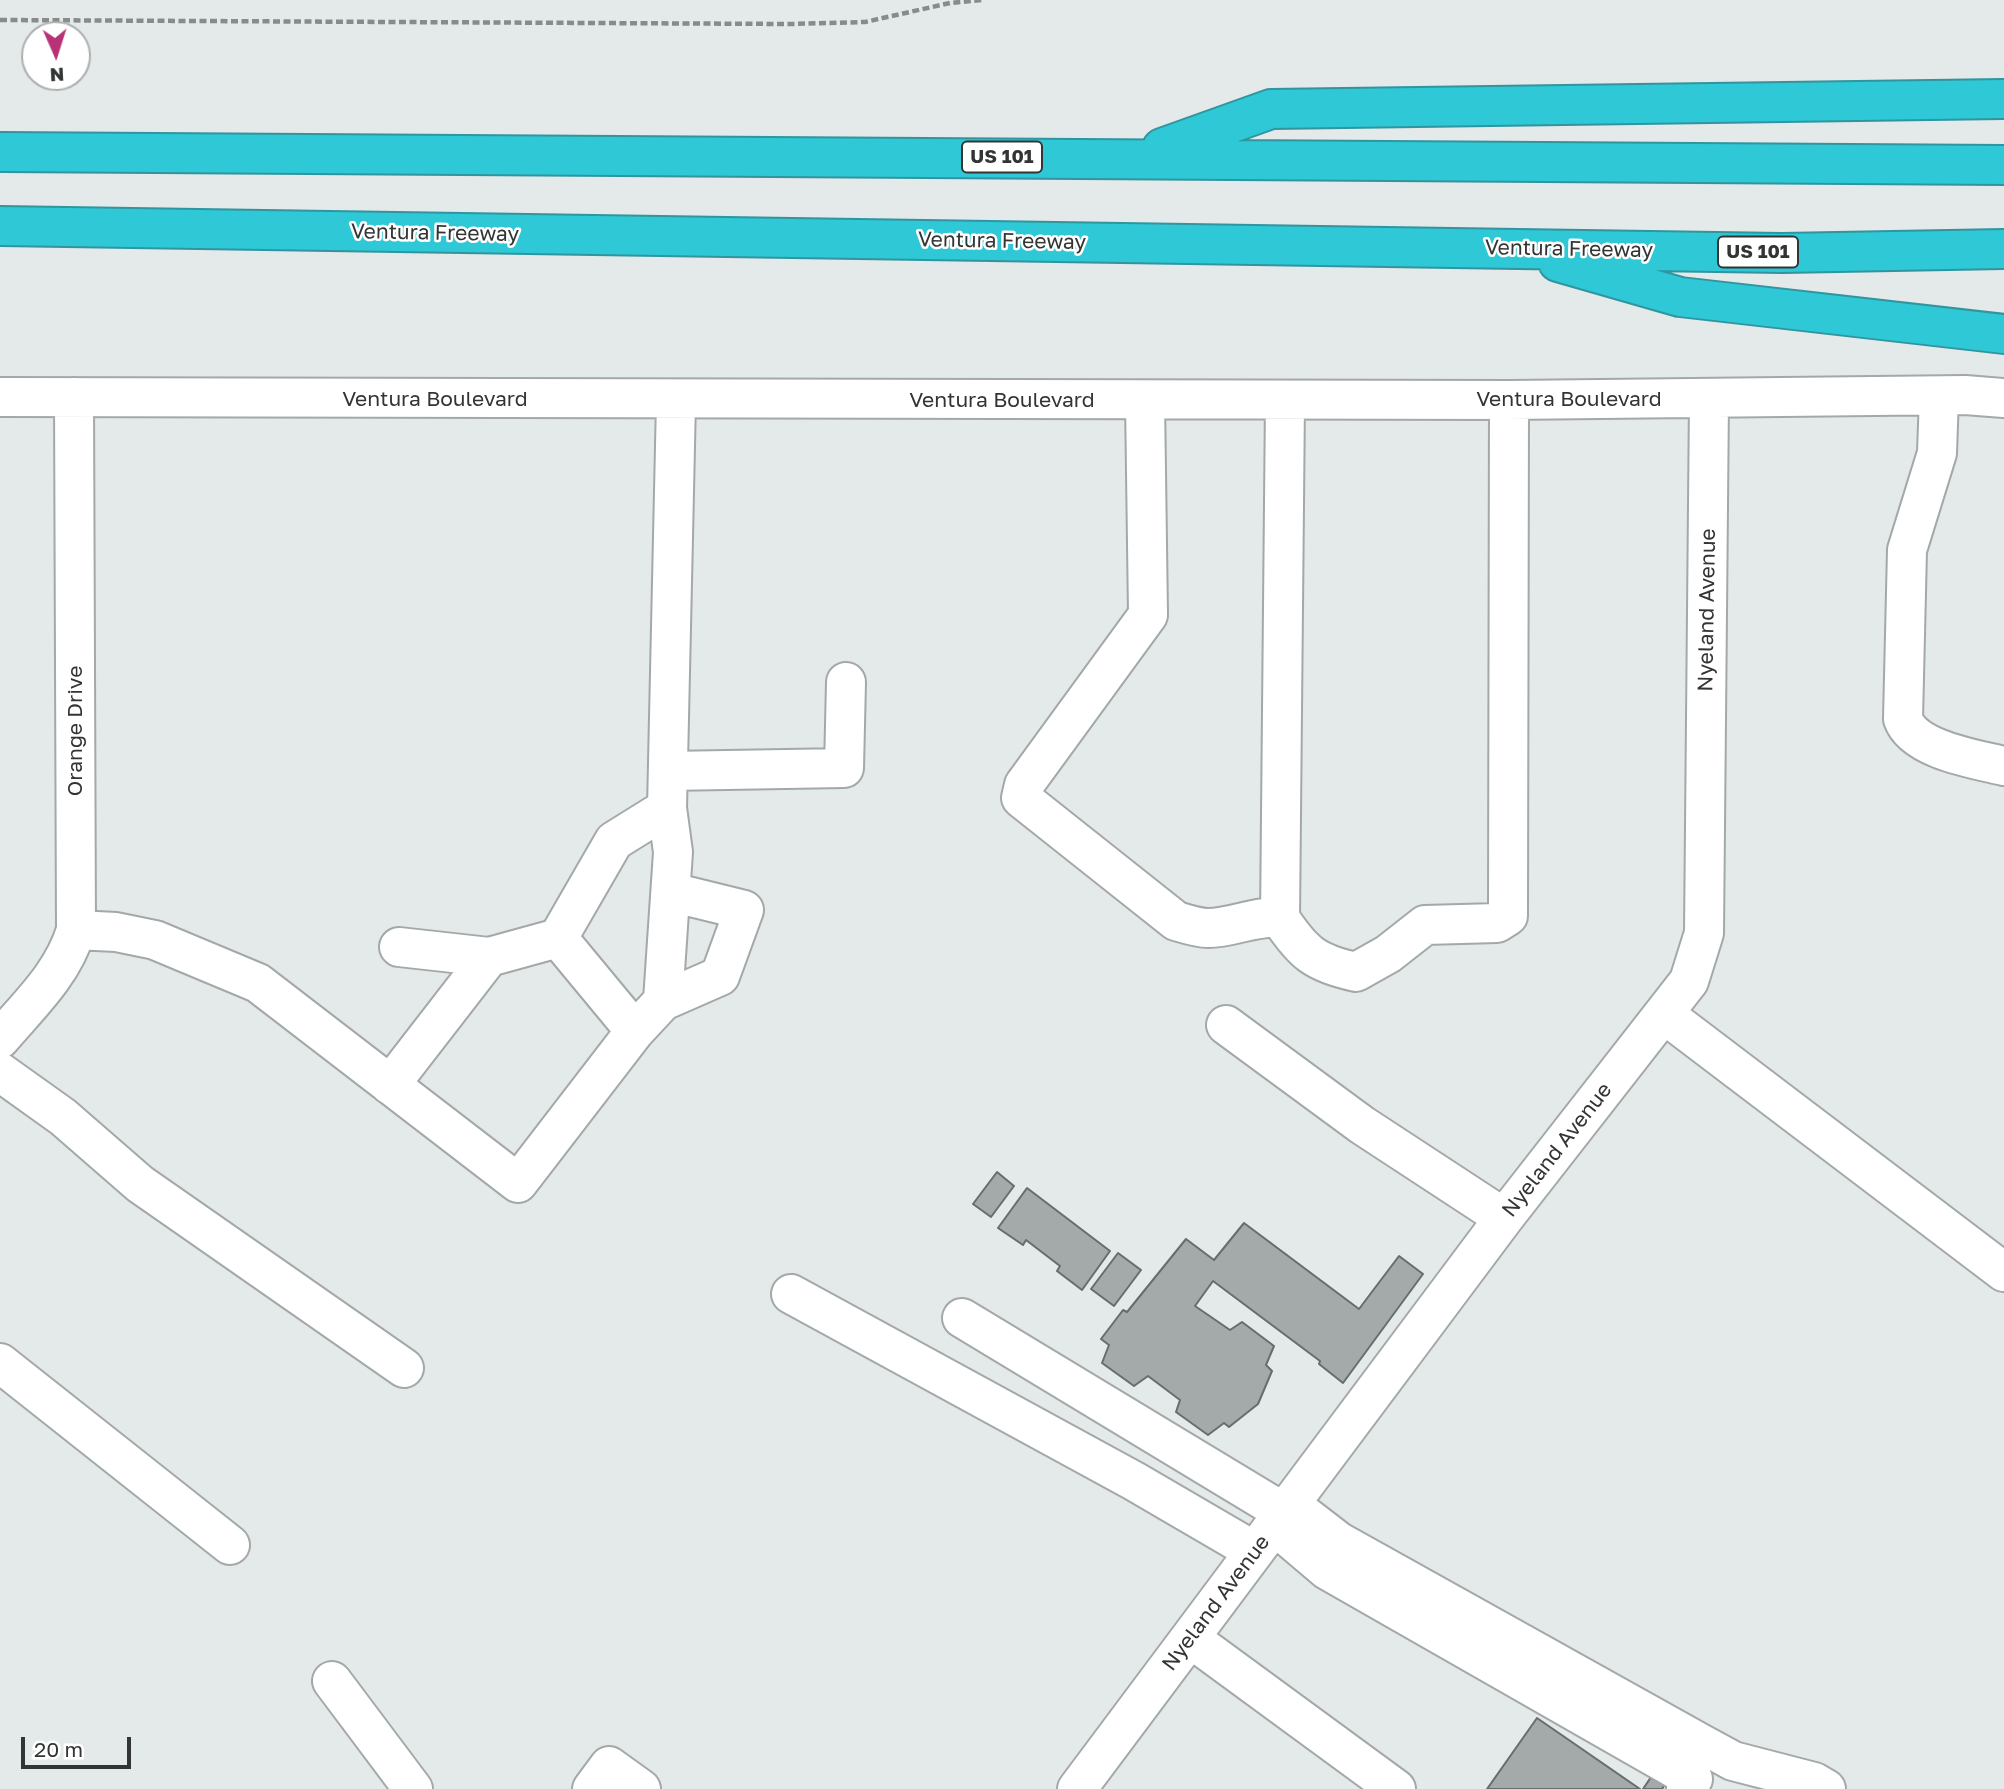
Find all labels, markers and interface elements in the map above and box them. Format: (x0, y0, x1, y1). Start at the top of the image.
north arrow (21, 21, 91, 91)
text: N (49, 64, 65, 87)
road number: US 101 (962, 141, 1042, 172)
street label: Ventura Freeway (351, 219, 519, 247)
street label: Ventura Freeway (918, 227, 1086, 255)
street label: Ventura Freeway (1485, 235, 1653, 263)
road number: US 101 (1718, 236, 1798, 268)
street label: Ventura Boulevard (342, 386, 528, 412)
street label: Ventura Boulevard (1476, 386, 1662, 412)
street label: Ventura Boulevard (909, 387, 1095, 413)
street label: Nyeland Avenue (1693, 528, 1721, 692)
street label: Orange Drive (62, 666, 88, 796)
street label: Nyeland Avenue (1497, 1078, 1617, 1222)
street label: Nyeland Avenue (1157, 1530, 1275, 1676)
scale bar (24, 1722, 135, 1766)
text: 20 m (34, 1736, 83, 1762)

